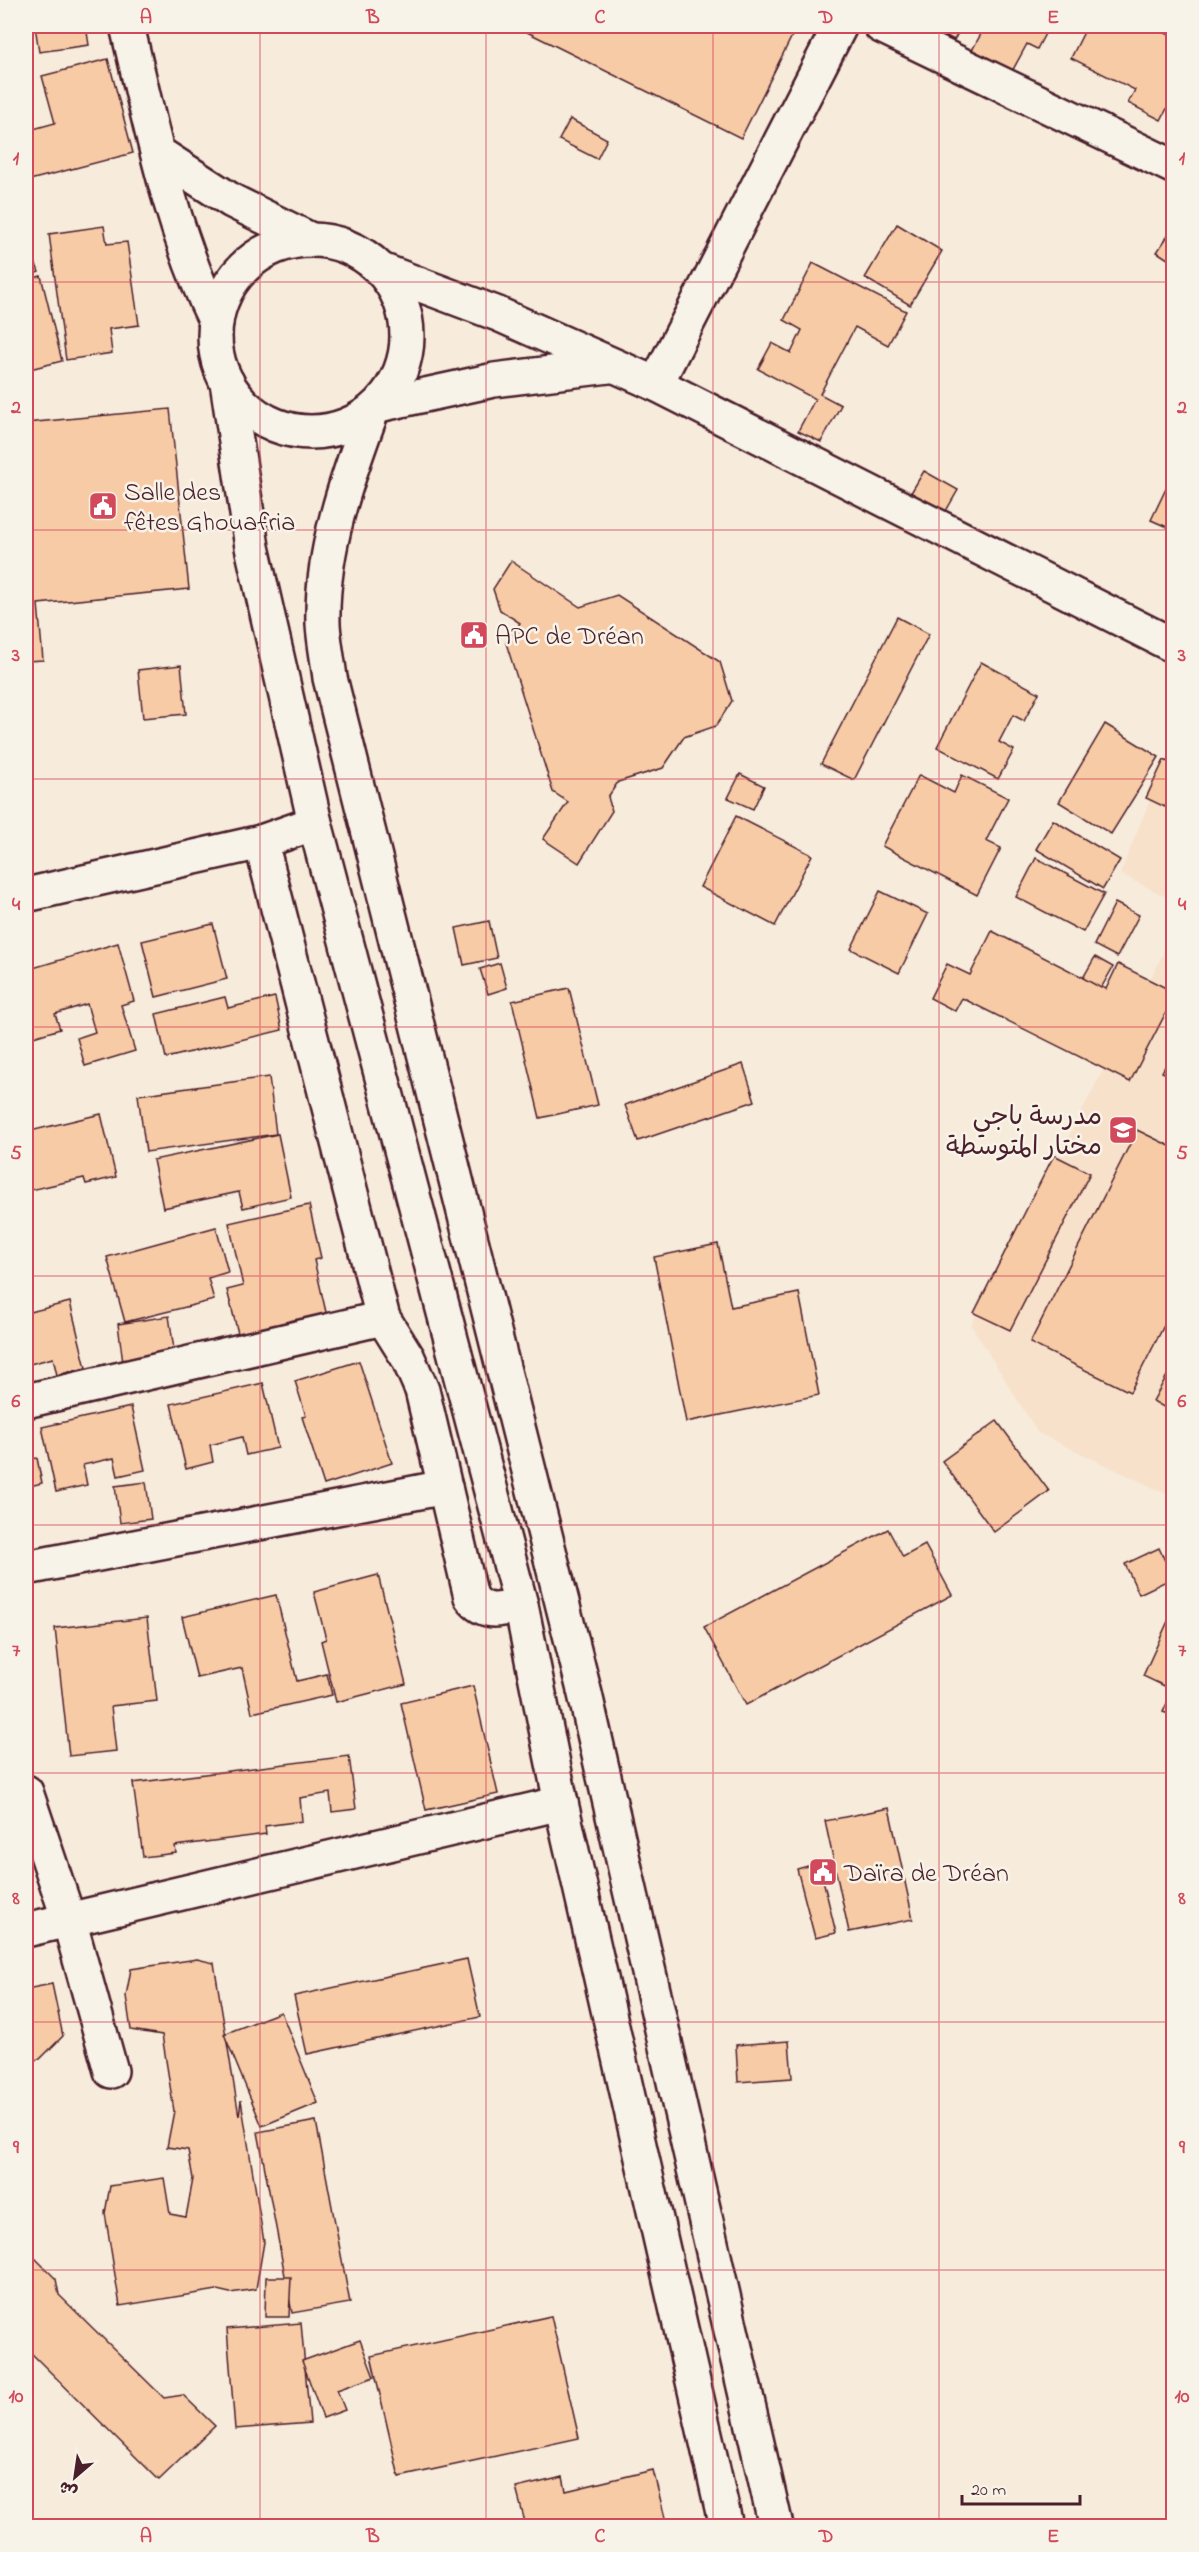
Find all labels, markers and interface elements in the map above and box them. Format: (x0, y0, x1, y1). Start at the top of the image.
text: A (140, 4, 152, 33)
text: B (365, 4, 380, 33)
text: C (595, 4, 606, 33)
text: D (818, 4, 833, 33)
text: E (1047, 4, 1059, 33)
text: 1 (13, 145, 20, 174)
text: 1 (1179, 145, 1186, 174)
text: 2 (10, 394, 21, 423)
text: 2 (1176, 394, 1187, 423)
place label: Salle des fêtes Ghouafria (124, 475, 295, 543)
public building icon: Salle des fêtes Ghouafria (87, 490, 119, 522)
public building icon: APC de Dréan (458, 619, 490, 651)
place label: APC de Dréan (495, 619, 644, 657)
text: 3 (11, 642, 20, 671)
text: 3 (1177, 642, 1186, 671)
text: 4 (12, 891, 21, 920)
text: 4 (1178, 891, 1187, 920)
place label: مدرسة باجي مختار المتوسطة (946, 1099, 1102, 1167)
school or university icon: مدرسة باجي مختار المتوسطة (1107, 1114, 1139, 1146)
text: 5 (10, 1140, 22, 1169)
text: 5 (1176, 1140, 1188, 1169)
text: 6 (12, 1388, 21, 1417)
text: 6 (1178, 1388, 1187, 1417)
text: 7 (12, 1637, 21, 1666)
text: 7 (1178, 1637, 1187, 1666)
public building icon: Daïra de Dréan (807, 1856, 839, 1888)
place label: Daïra de Dréan (843, 1856, 1009, 1894)
text: 8 (11, 1885, 20, 1914)
text: 8 (1177, 1885, 1186, 1914)
text: 9 (12, 2134, 20, 2163)
text: 9 (1178, 2134, 1186, 2163)
text: 10 (9, 2383, 24, 2412)
text: 10 (1175, 2383, 1190, 2412)
north arrow (45, 2447, 105, 2507)
scale bar (962, 2468, 1080, 2506)
text: ش (55, 2474, 82, 2503)
text: 20 m (971, 2478, 1006, 2504)
text: A (140, 2523, 152, 2552)
text: B (365, 2523, 380, 2552)
text: C (595, 2523, 606, 2552)
text: D (818, 2523, 833, 2552)
text: E (1047, 2523, 1059, 2552)

